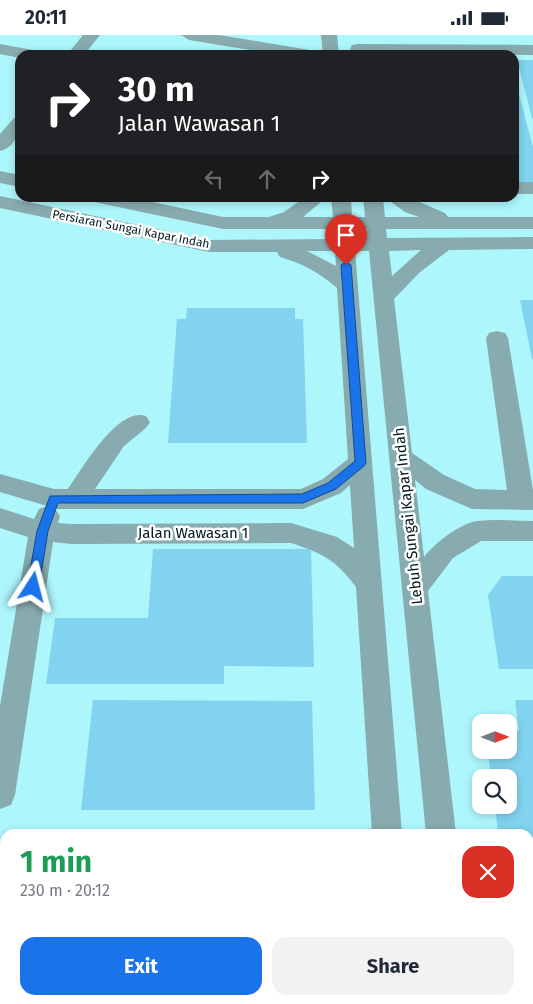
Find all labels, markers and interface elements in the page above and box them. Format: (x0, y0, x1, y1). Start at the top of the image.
text: 20:11 (25, 6, 67, 29)
text: 30 m (118, 68, 195, 110)
icon: right (35, 70, 100, 135)
text: Jalan Wawasan 1 (118, 110, 280, 137)
icon: left (200, 165, 228, 193)
icon: ahead (253, 165, 281, 193)
icon: right (306, 165, 334, 193)
street label: Persiaran Sungai Kapar Indah (51, 207, 211, 251)
pin (325, 214, 367, 265)
icon: arrive (332, 221, 360, 249)
street label: Lebuh Sungai Kapar Indah (390, 427, 426, 605)
street label: Jalan Wawasan 1 (138, 524, 248, 542)
position arrow (6, 560, 58, 612)
north arrow (472, 714, 518, 759)
map controls (472, 714, 517, 814)
button: search (472, 769, 517, 814)
text: 1 min (20, 844, 92, 880)
button: close (462, 846, 514, 898)
text: 230 m · 20:12 (20, 881, 110, 900)
button: Exit (20, 937, 262, 995)
button: Share (272, 937, 514, 995)

